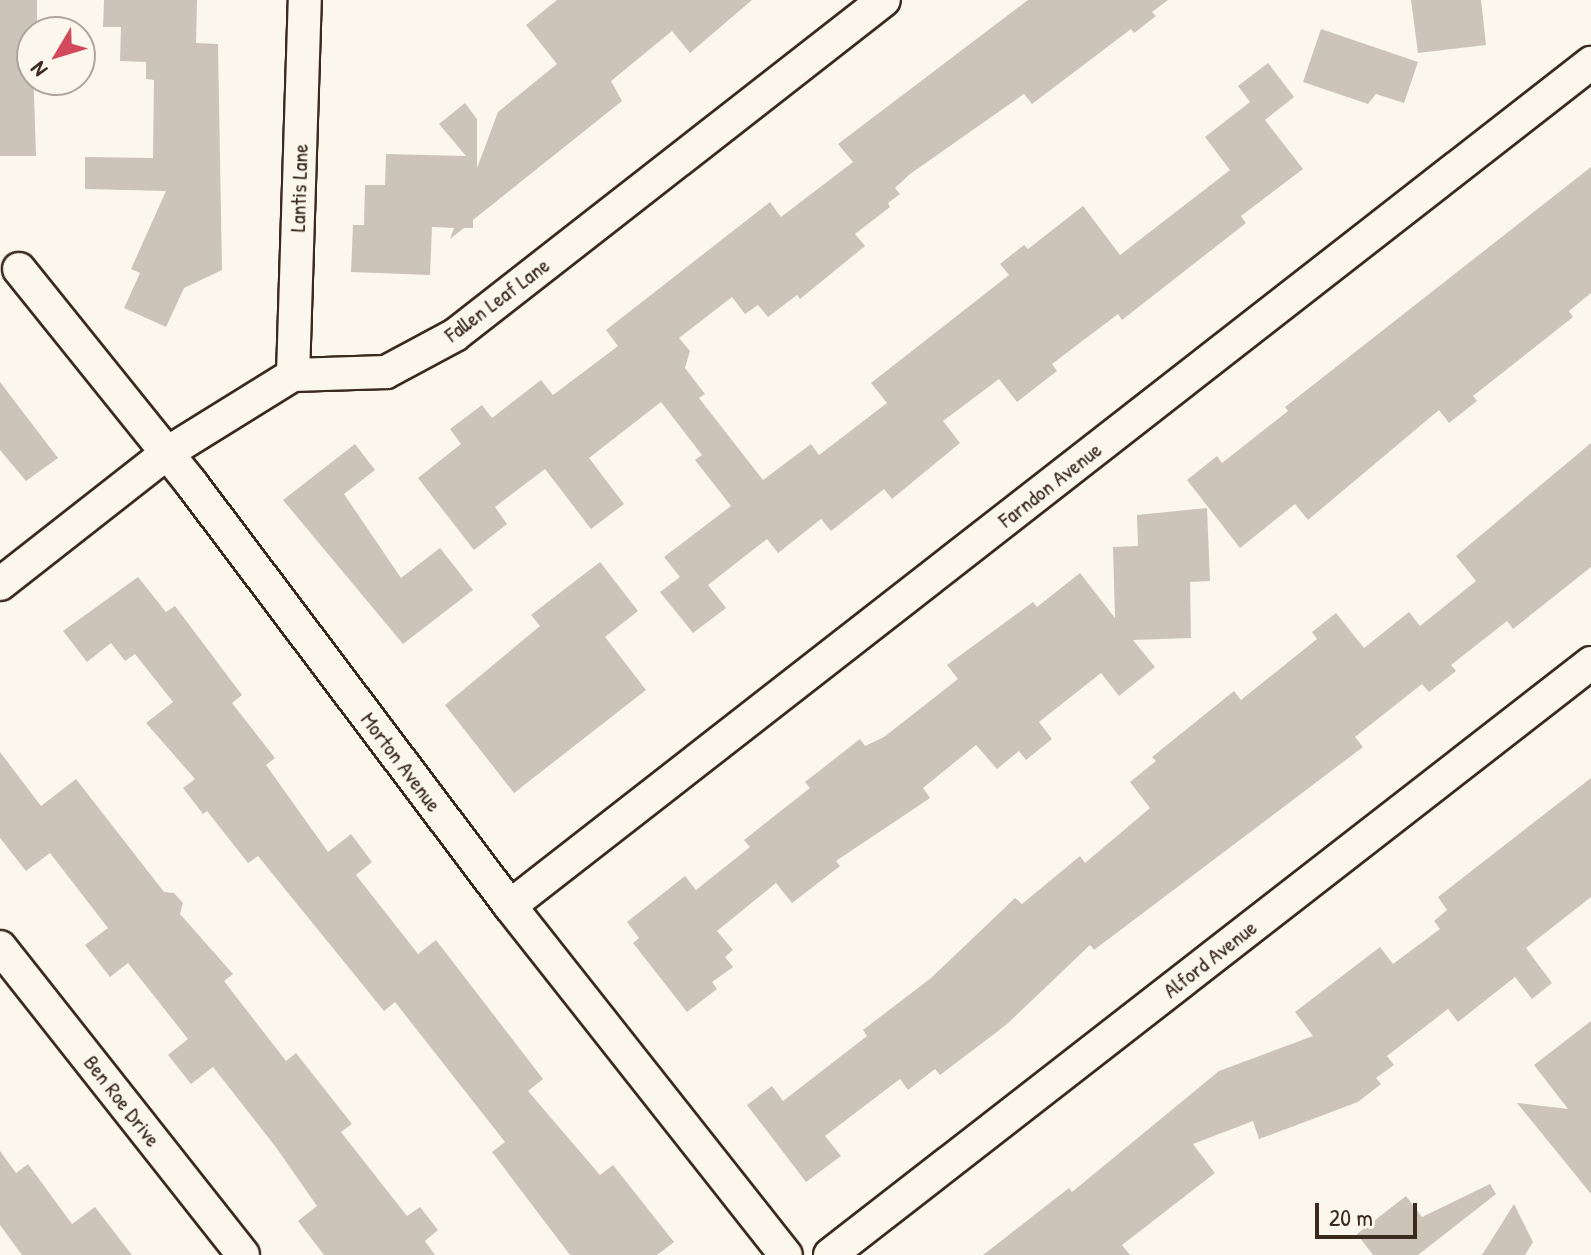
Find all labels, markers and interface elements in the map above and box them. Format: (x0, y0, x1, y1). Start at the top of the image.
north arrow (16, 16, 96, 96)
text: N (23, 56, 54, 83)
street label: Lantis Lane (284, 143, 314, 233)
street label: Fallen Leaf Lane (439, 252, 555, 348)
street label: Farndon Avenue (993, 437, 1107, 533)
street label: Morton Avenue (355, 707, 447, 817)
street label: Alford Avenue (1158, 914, 1262, 1004)
street label: Ben Roe Drive (78, 1050, 166, 1152)
scale bar (1319, 1187, 1421, 1237)
text: 20 m (1329, 1201, 1373, 1233)

